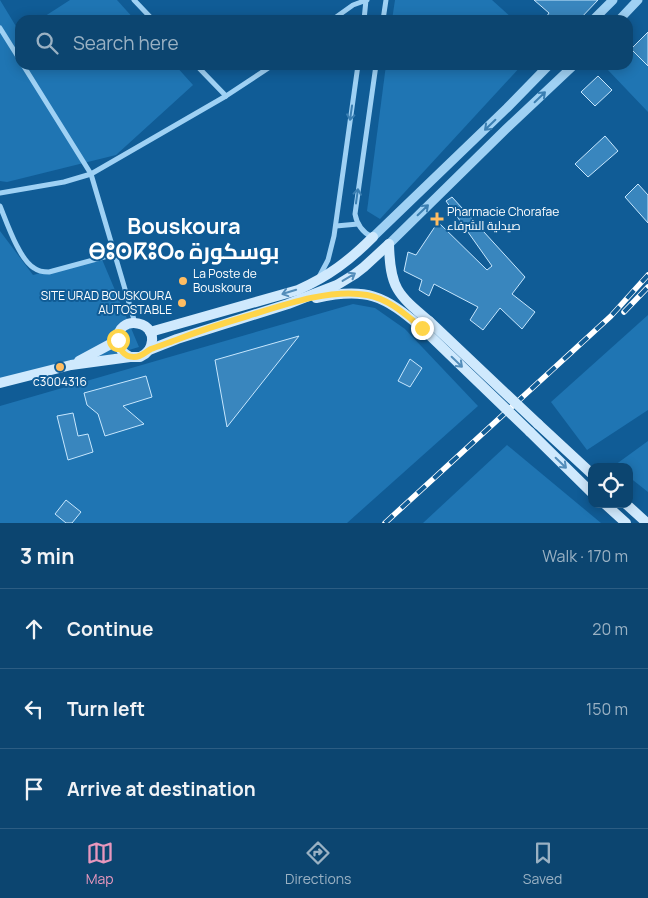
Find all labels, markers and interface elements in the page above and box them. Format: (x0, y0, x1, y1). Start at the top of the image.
search box (15, 15, 633, 70)
icon: search (33, 29, 61, 57)
text: Search here (73, 30, 179, 56)
one-way arrow (534, 91, 546, 103)
one-way arrow (346, 105, 356, 121)
one-way arrow (484, 119, 497, 131)
one-way arrow (353, 189, 363, 205)
place label: Pharmacie Chorafae صيدلية الشرفاء (447, 203, 559, 234)
one-way arrow (417, 204, 430, 216)
district label: Bouskoura ⴱⵓⵙⴽⵓⵔⴰ بوسكورة (89, 211, 279, 266)
marker: Pharmacie Chorafae صيدلية الشرفاء (431, 213, 443, 225)
place label: La Poste de Bouskoura (193, 265, 257, 296)
one-way arrow (341, 272, 355, 282)
marker: La Poste de Bouskoura (177, 275, 189, 287)
place label: SITE URAD BOUSKOURA AUTOSTABLE (41, 287, 172, 318)
one-way arrow (282, 288, 298, 298)
marker: SITE URAD BOUSKOURA AUTOSTABLE (176, 297, 188, 309)
route end (411, 317, 434, 340)
route start (107, 329, 130, 352)
one-way arrow (450, 356, 463, 368)
marker: c3004316 (54, 361, 66, 373)
place label: c3004316 (33, 373, 87, 390)
one-way arrow (554, 457, 567, 469)
map controls (588, 463, 633, 508)
button: locate (588, 463, 633, 508)
text: 3 min (20, 542, 74, 570)
text: Walk · 170 m (542, 545, 628, 567)
icon: ahead (20, 615, 48, 643)
text: Continue (67, 616, 153, 642)
text: 20 m (592, 618, 628, 640)
icon: left (20, 695, 48, 723)
text: Turn left (67, 696, 145, 722)
text: 150 m (586, 698, 628, 720)
icon: arrive (20, 775, 48, 803)
text: Arrive at destination (67, 776, 256, 802)
tab: Map (86, 839, 114, 888)
tab: Directions (285, 839, 351, 888)
tab: Saved (523, 839, 562, 888)

